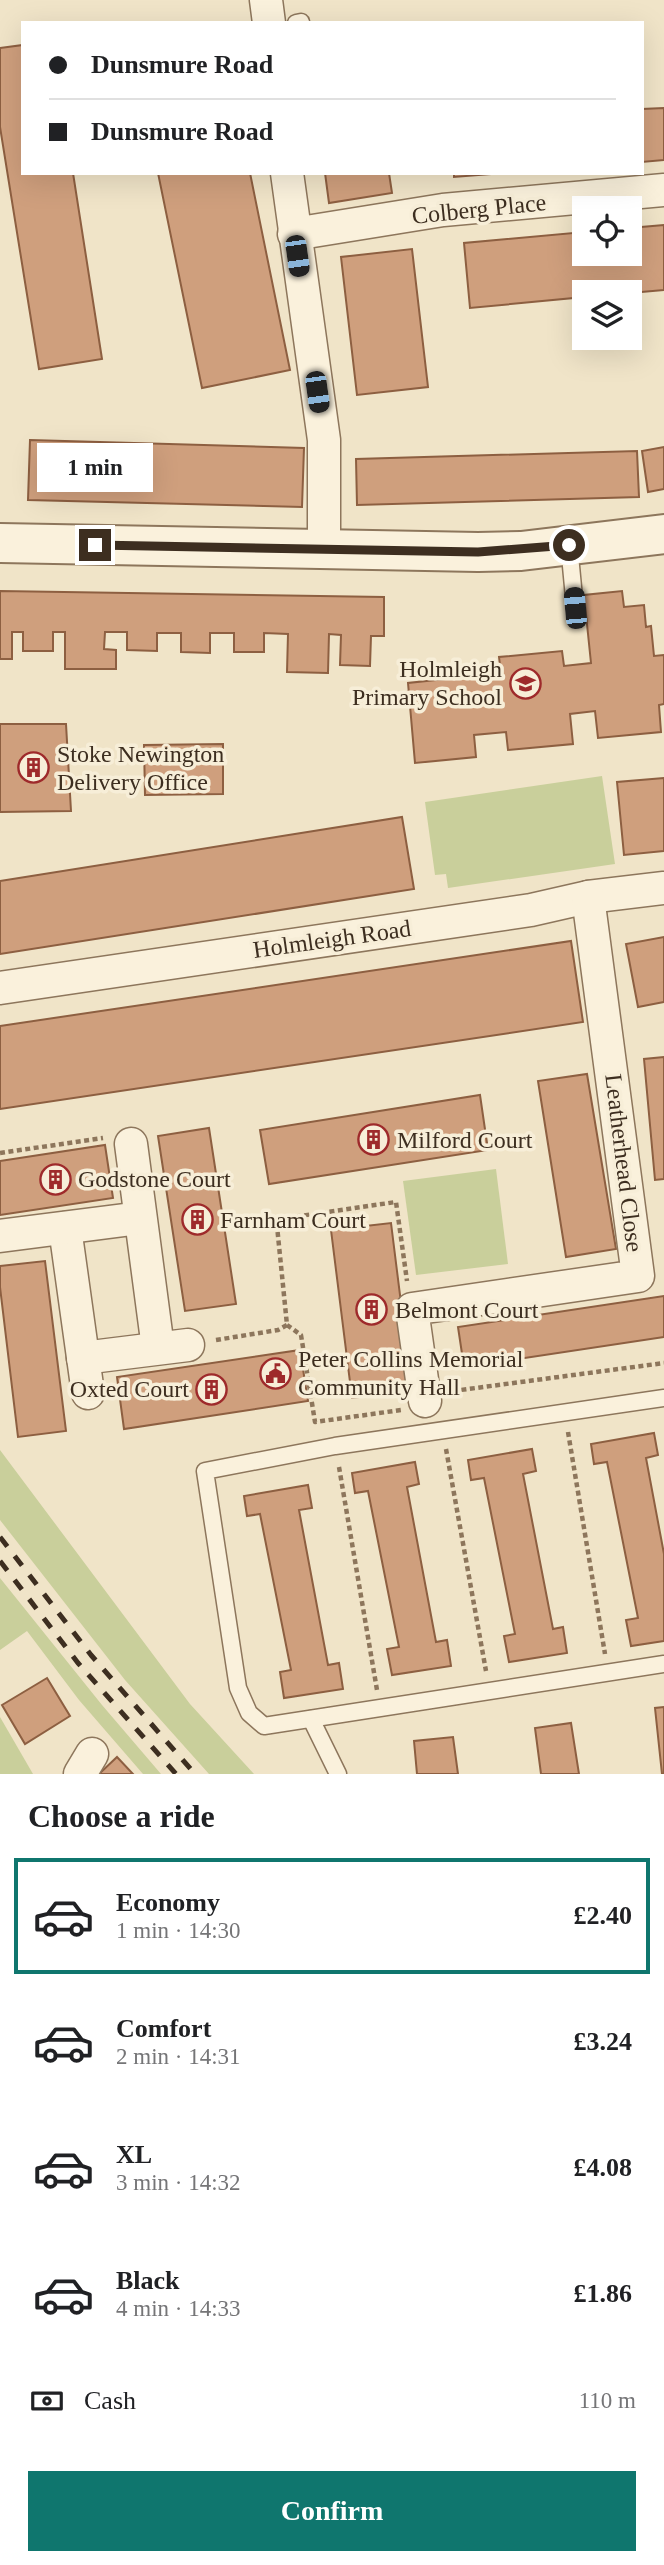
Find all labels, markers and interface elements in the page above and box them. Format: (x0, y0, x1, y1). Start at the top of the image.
text: Dunsmure Road (91, 50, 273, 79)
text: Dunsmure Road (91, 117, 273, 146)
street label: Colberg Place (411, 189, 547, 229)
map controls (572, 196, 642, 350)
button: locate (572, 196, 642, 266)
car (284, 234, 311, 278)
button: layers (572, 280, 642, 350)
car (304, 370, 331, 414)
callout: 1 min (37, 444, 153, 492)
text: 1 min (67, 455, 123, 480)
route end (79, 529, 111, 561)
route start (553, 529, 585, 561)
car (563, 586, 588, 630)
place label: Holmleigh Primary School (352, 656, 502, 710)
school or university icon: Holmleigh Primary School (508, 666, 542, 700)
place label: Stoke Newington Delivery Office (57, 741, 224, 795)
building icon: Stoke Newington Delivery Office (17, 751, 51, 785)
street label: Holmleigh Road (251, 915, 413, 963)
street label: Leatherhead Close (600, 1072, 648, 1254)
building icon: Milford Court (357, 1123, 391, 1157)
place label: Milford Court (397, 1127, 533, 1153)
building icon: Godstone Court (38, 1162, 72, 1196)
place label: Godstone Court (78, 1166, 231, 1192)
building icon: Farnham Court (180, 1203, 214, 1237)
place label: Farnham Court (220, 1207, 366, 1233)
building icon: Belmont Court (355, 1293, 389, 1327)
place label: Belmont Court (395, 1297, 539, 1323)
place label: Peter Collins Memorial Community Hall (298, 1346, 524, 1400)
public building icon: Peter Collins Memorial Community Hall (258, 1356, 292, 1390)
building icon: Oxted Court (195, 1372, 229, 1406)
place label: Oxted Court (70, 1376, 189, 1402)
text: Choose a ride (28, 1798, 215, 1834)
icon: car (32, 1885, 95, 1948)
text: Economy (116, 1888, 220, 1917)
text: £2.40 (574, 1901, 632, 1930)
text: 1 min · 14:30 (116, 1918, 241, 1943)
icon: car (32, 2011, 95, 2074)
text: Comfort (116, 2014, 211, 2043)
text: £3.24 (574, 2027, 632, 2056)
text: 2 min · 14:31 (116, 2044, 241, 2069)
icon: car (32, 2137, 95, 2200)
text: XL (116, 2140, 152, 2169)
text: £4.08 (574, 2153, 632, 2182)
text: 3 min · 14:32 (116, 2170, 241, 2195)
icon: car (32, 2263, 95, 2326)
text: Black (116, 2266, 180, 2295)
text: £1.86 (574, 2279, 632, 2308)
text: 4 min · 14:33 (116, 2296, 241, 2321)
icon: cash (28, 2382, 66, 2420)
text: Cash (84, 2386, 136, 2415)
text: 110 m (579, 2388, 636, 2413)
button: Confirm (28, 2471, 636, 2551)

